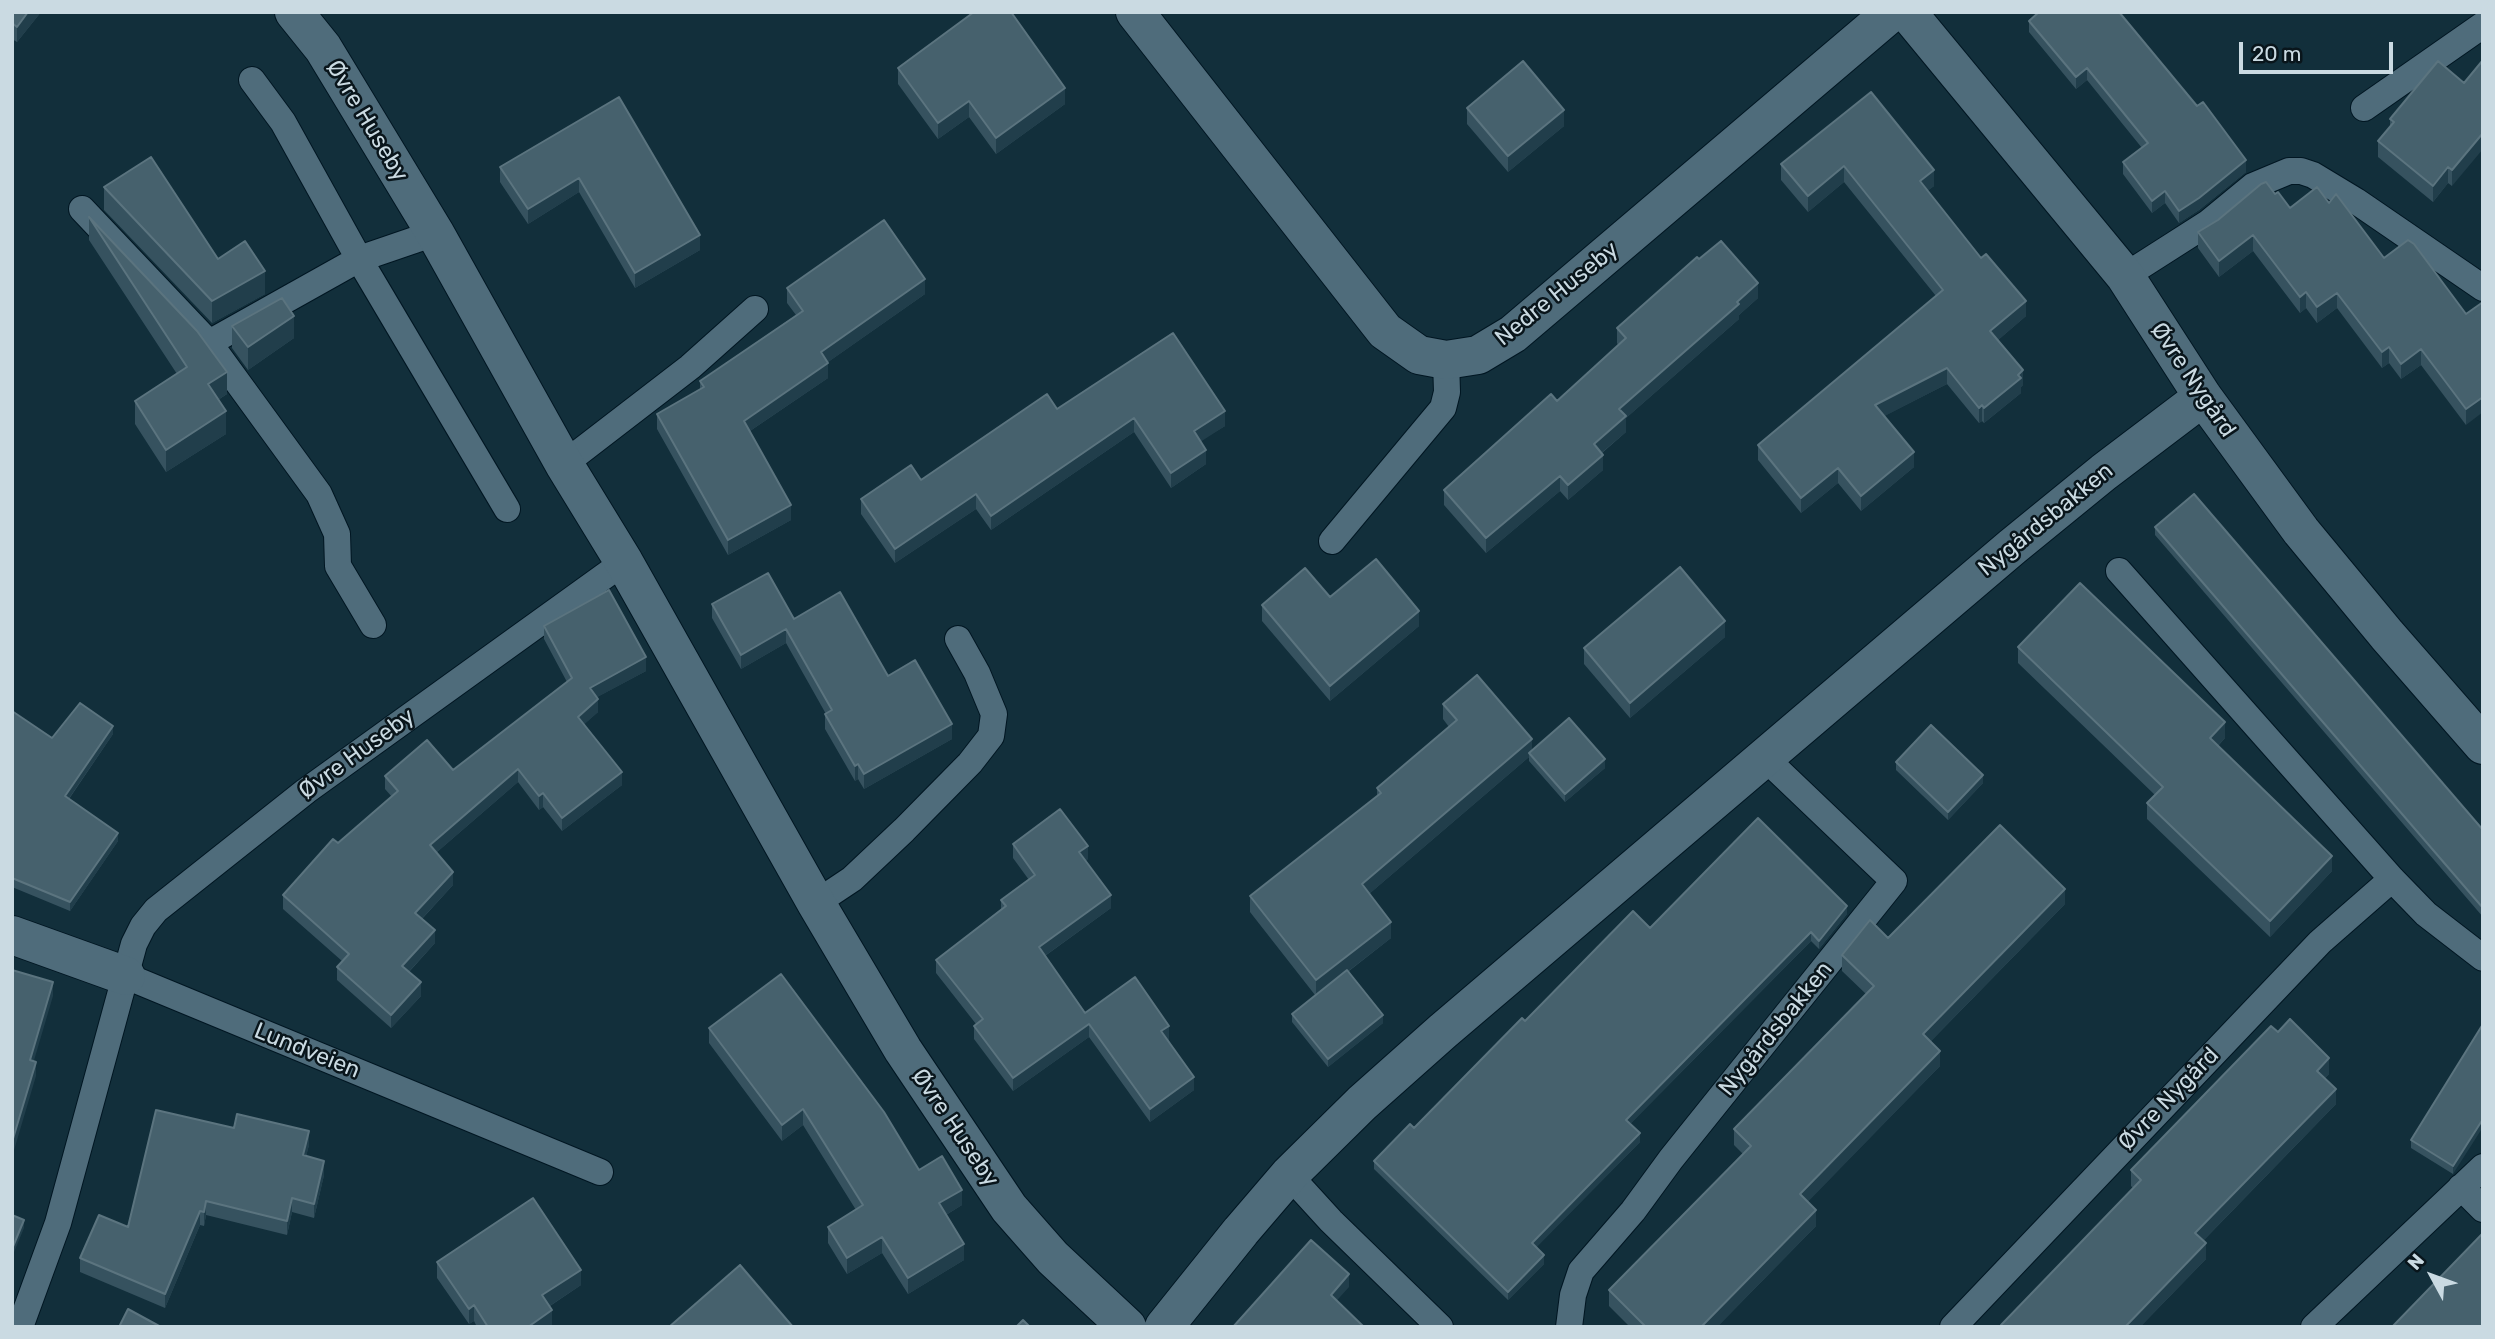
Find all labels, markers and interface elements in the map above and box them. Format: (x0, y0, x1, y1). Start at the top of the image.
scale bar (2243, 28, 2397, 72)
text: 20 m (2252, 41, 2301, 66)
street label: Øvre Huseby (320, 56, 414, 186)
street label: Nedre Huseby (1490, 236, 1624, 352)
street label: Øvre Nygård (2145, 317, 2241, 443)
street label: Nygårdsbakken (1973, 457, 2119, 583)
street label: Øvre Huseby (294, 703, 420, 805)
street label: Nygårdsbakken (1713, 956, 1839, 1102)
street label: Lundveien (250, 1017, 364, 1085)
street label: Øvre Nygård (2113, 1042, 2225, 1156)
street label: Øvre Huseby (905, 1064, 1005, 1192)
north arrow (2397, 1241, 2467, 1311)
text: N (2403, 1249, 2429, 1275)

